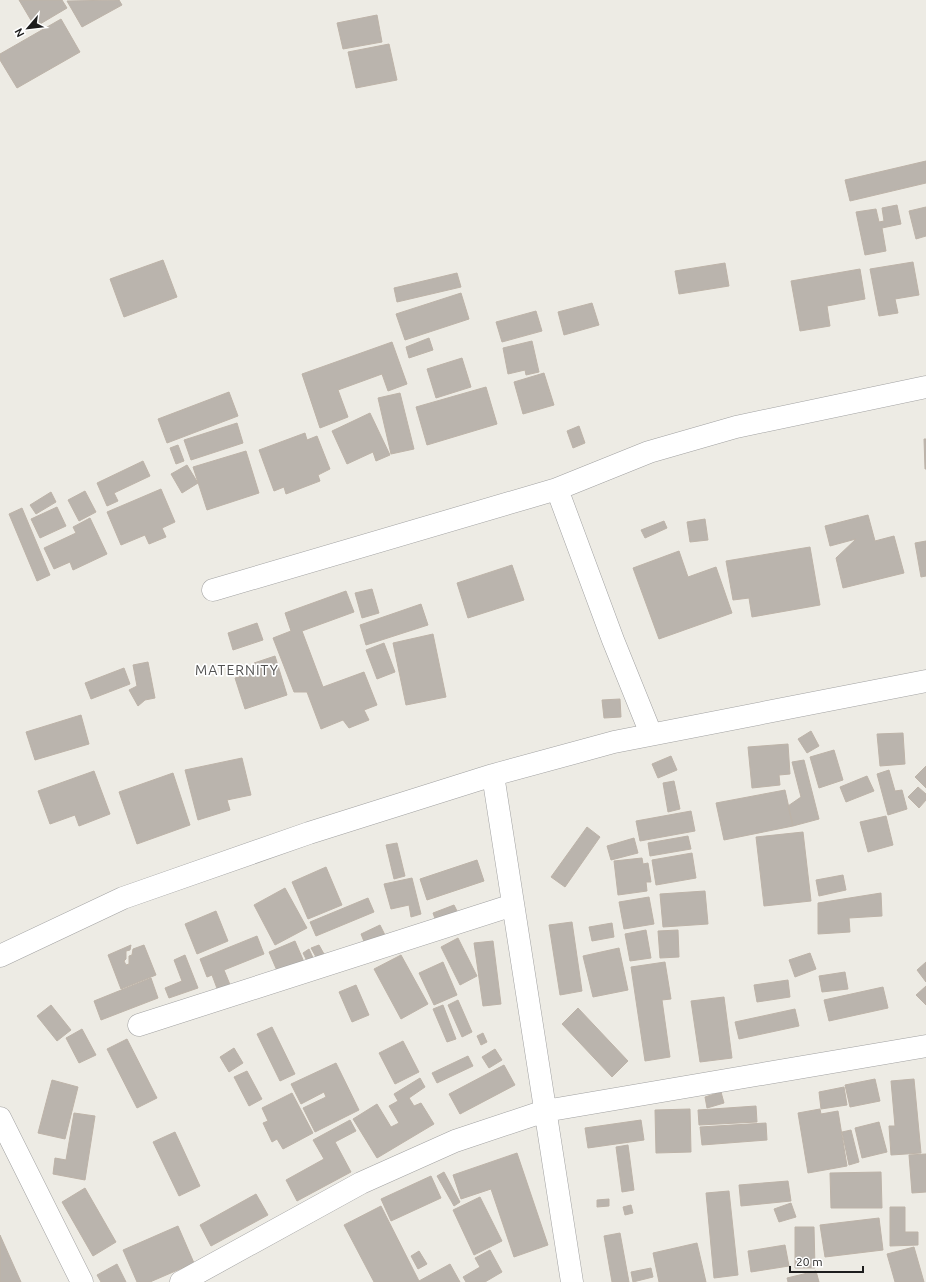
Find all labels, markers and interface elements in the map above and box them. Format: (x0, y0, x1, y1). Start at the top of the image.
north arrow (8, 8, 48, 48)
text: N (12, 26, 26, 39)
district label: MATERNITY (195, 662, 279, 678)
scale bar (790, 1248, 863, 1274)
text: 20 m (796, 1255, 823, 1268)

